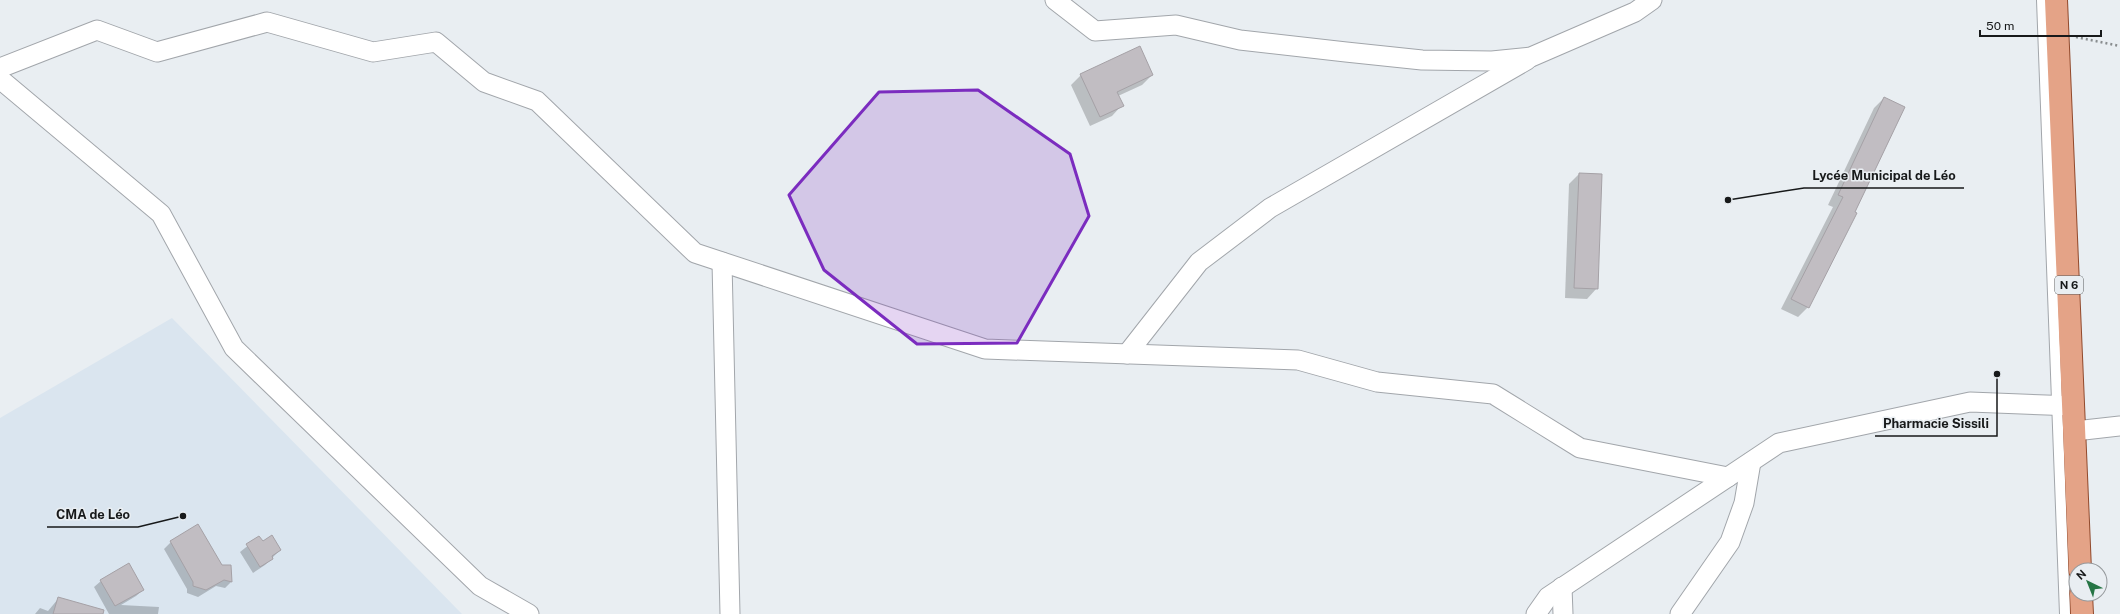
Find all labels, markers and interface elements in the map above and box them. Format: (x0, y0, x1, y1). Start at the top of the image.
scale bar (1980, 12, 2101, 38)
text: 50 m (1986, 19, 2014, 33)
callout: Lycée Municipal de Léo (1804, 163, 1964, 188)
text: Lycée Municipal de Léo (1812, 168, 1956, 183)
road number: N 6 (2055, 276, 2083, 294)
callout: Pharmacie Sissili (1875, 411, 1997, 436)
text: Pharmacie Sissili (1883, 416, 1989, 431)
callout: CMA de Léo (47, 502, 138, 527)
text: CMA de Léo (56, 507, 130, 522)
north arrow (2068, 562, 2108, 602)
text: N (2074, 567, 2088, 582)

